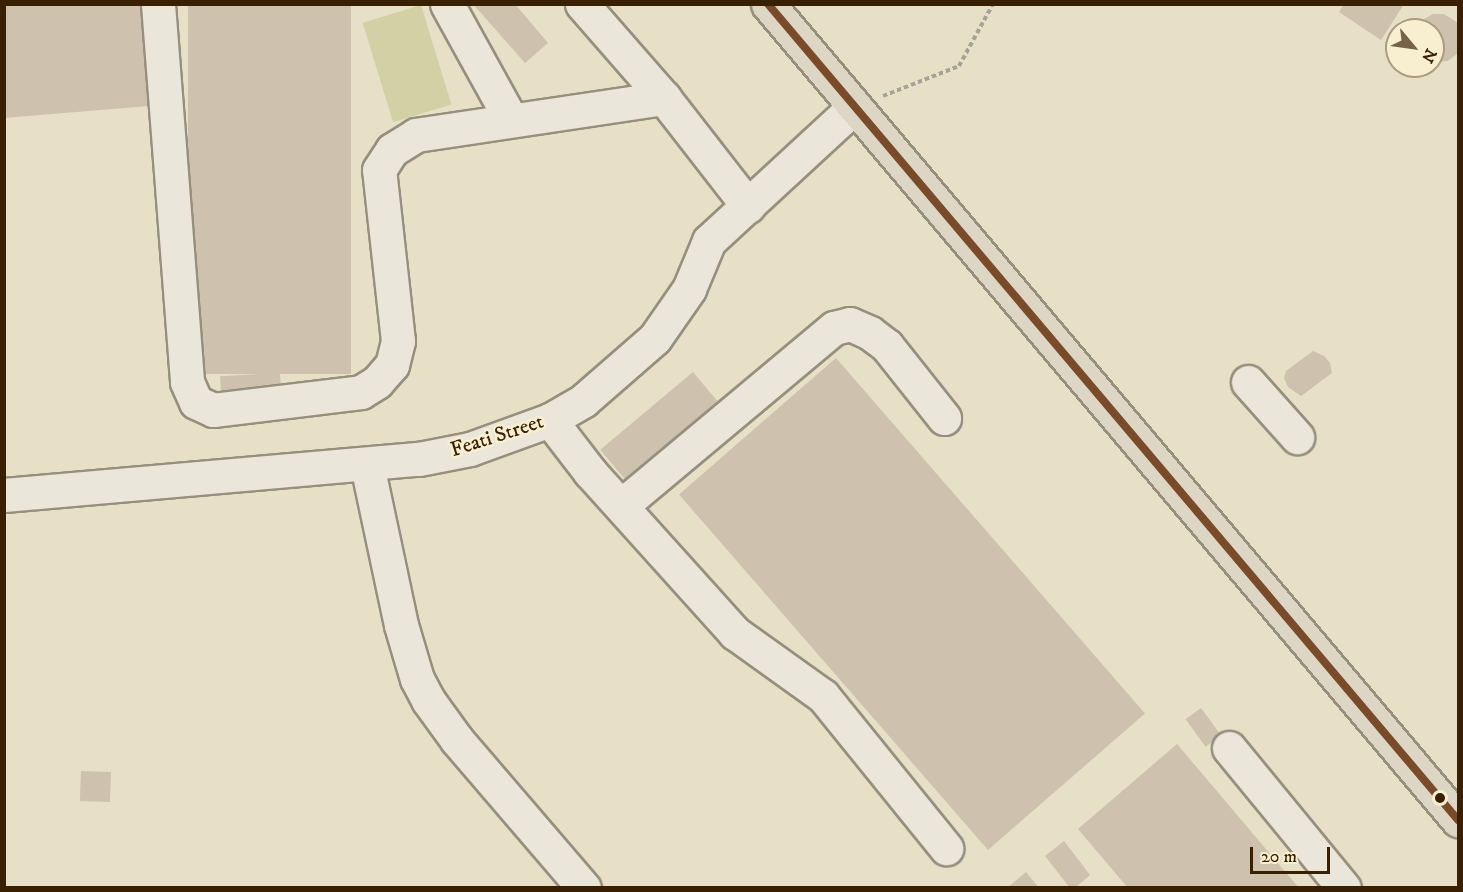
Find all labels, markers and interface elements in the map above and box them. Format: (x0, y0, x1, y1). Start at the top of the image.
north arrow (1385, 18, 1445, 78)
text: N (1417, 45, 1441, 66)
street label: Feati Street (447, 409, 547, 463)
unlabelled marker (1434, 792, 1446, 804)
scale bar (1253, 835, 1332, 873)
text: 20 m (1261, 846, 1297, 868)

